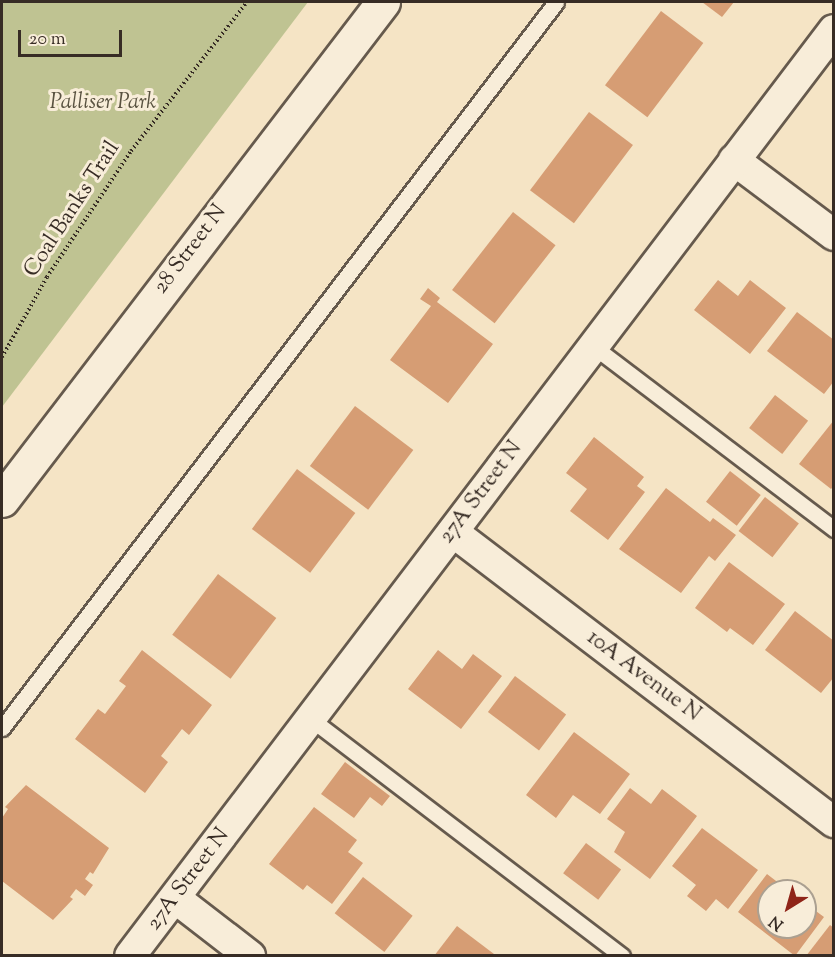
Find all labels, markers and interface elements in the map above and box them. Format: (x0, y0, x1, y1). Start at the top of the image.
scale bar (21, 18, 124, 56)
text: 20 m (29, 27, 66, 53)
park label: Palliser Park (50, 91, 156, 117)
street label: Coal Banks Trail (19, 137, 127, 283)
street label: 28 Street N (149, 200, 233, 300)
street label: 27A Street N (435, 437, 529, 549)
street label: 10A Avenue N (581, 626, 705, 728)
street label: 27A Street N (142, 824, 236, 936)
north arrow (757, 879, 817, 939)
text: N (765, 909, 789, 935)

